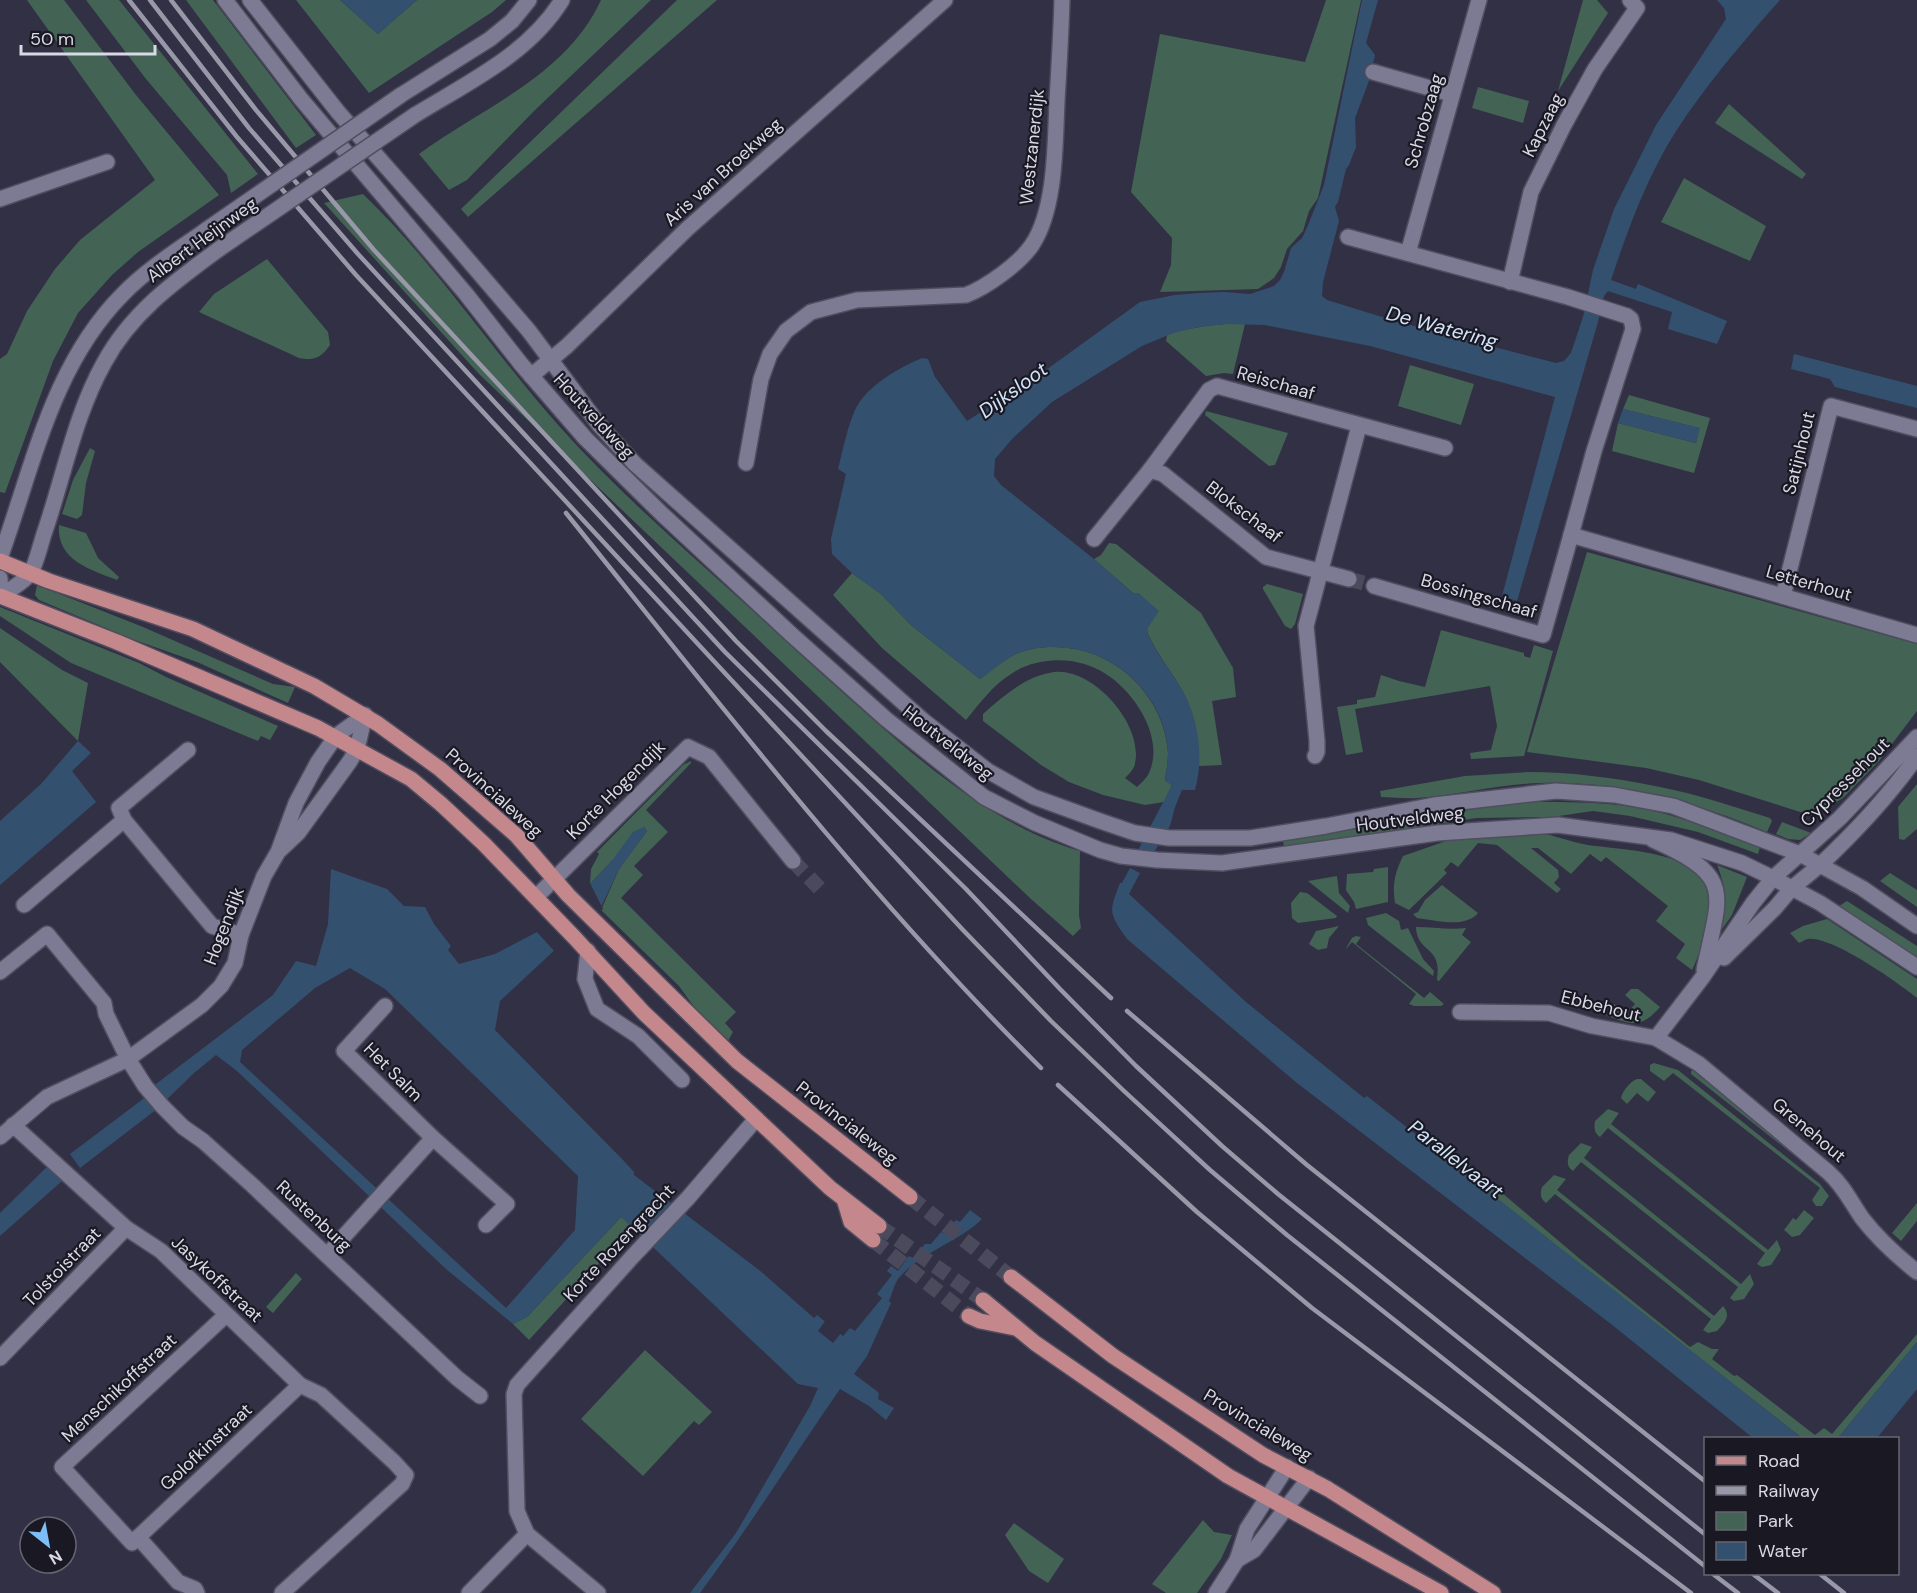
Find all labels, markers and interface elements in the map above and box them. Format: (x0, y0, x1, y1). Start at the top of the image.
scale bar (21, 18, 154, 56)
text: 50 m (30, 27, 74, 51)
street label: Schrobzaag (1399, 71, 1449, 171)
street label: Westzanerdijk (1014, 88, 1050, 206)
street label: Kapzaag (1517, 89, 1569, 161)
street label: Aris van Broekweg (659, 112, 787, 232)
street label: Albert Heijnweg (142, 192, 262, 288)
water label: De Watering (1383, 300, 1501, 355)
water label: Dijksloot (973, 356, 1053, 424)
street label: Reischaaf (1234, 360, 1318, 406)
street label: Houtveldweg (548, 368, 640, 464)
street label: Satijnhout (1777, 409, 1821, 497)
street label: Blokschaaf (1201, 475, 1287, 549)
street label: Letterhout (1763, 559, 1855, 607)
street label: Bossingschaaf (1418, 568, 1540, 624)
street label: Houtveldweg (898, 700, 998, 786)
street label: Cypressehout (1795, 732, 1895, 832)
street label: Korte Hogendijk (561, 735, 671, 845)
street label: Provincialeweg (440, 743, 548, 843)
street label: Houtveldweg (1355, 800, 1465, 838)
street label: Hogendijk (198, 883, 250, 969)
street label: Ebbehout (1559, 985, 1643, 1027)
street label: Het Salm (358, 1037, 428, 1107)
street label: Provincialeweg (791, 1076, 903, 1170)
street label: Grenehout (1767, 1092, 1851, 1168)
water label: Parallelvaart (1403, 1114, 1509, 1204)
street label: Rustenburg (271, 1175, 357, 1257)
street label: Korte Rozengracht (558, 1179, 680, 1307)
street label: Tolstoistraat (18, 1222, 106, 1312)
street label: Jasykoffstraat (166, 1230, 268, 1328)
street label: Menschikoffstraat (56, 1328, 182, 1448)
street label: Provincialeweg (1199, 1383, 1317, 1467)
street label: Golofkinstraat (155, 1398, 257, 1496)
legend (1704, 1437, 1899, 1575)
text: Road (1758, 1449, 1800, 1473)
text: Railway (1758, 1479, 1820, 1503)
text: Park (1758, 1509, 1794, 1533)
north arrow (18, 1515, 78, 1575)
text: Water (1758, 1539, 1808, 1563)
text: N (45, 1545, 66, 1569)

